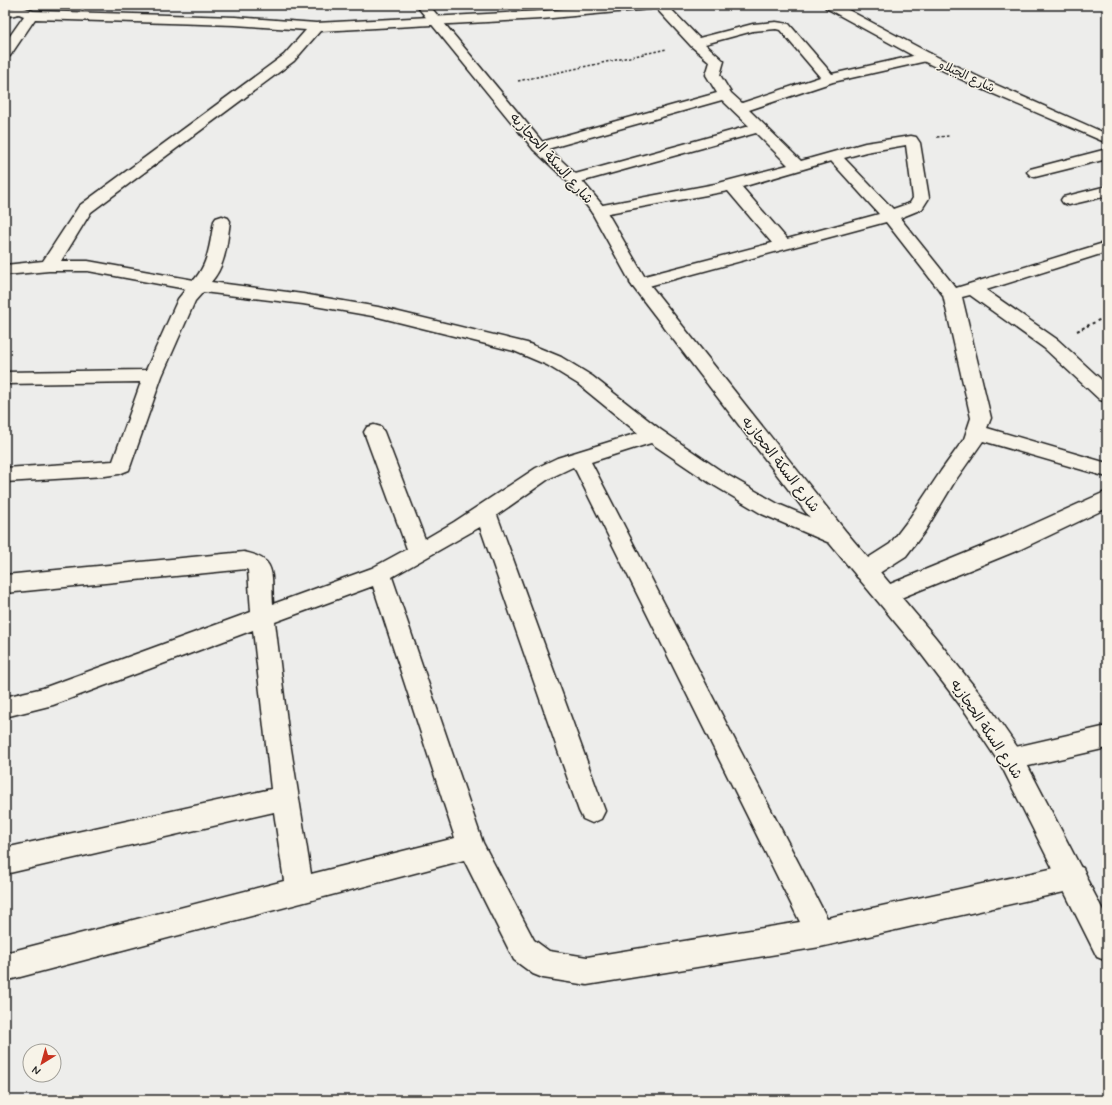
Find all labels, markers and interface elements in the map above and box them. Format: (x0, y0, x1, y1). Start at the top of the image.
street label: شارع الجبلاو (935, 57, 997, 97)
street label: شارع السكة الحجازيه (506, 109, 597, 208)
street label: شارع السكة الحجازيه (737, 413, 823, 516)
street label: شارع السكة الحجازيه (946, 676, 1026, 783)
north arrow (22, 1043, 62, 1083)
text: N (29, 1062, 44, 1078)

